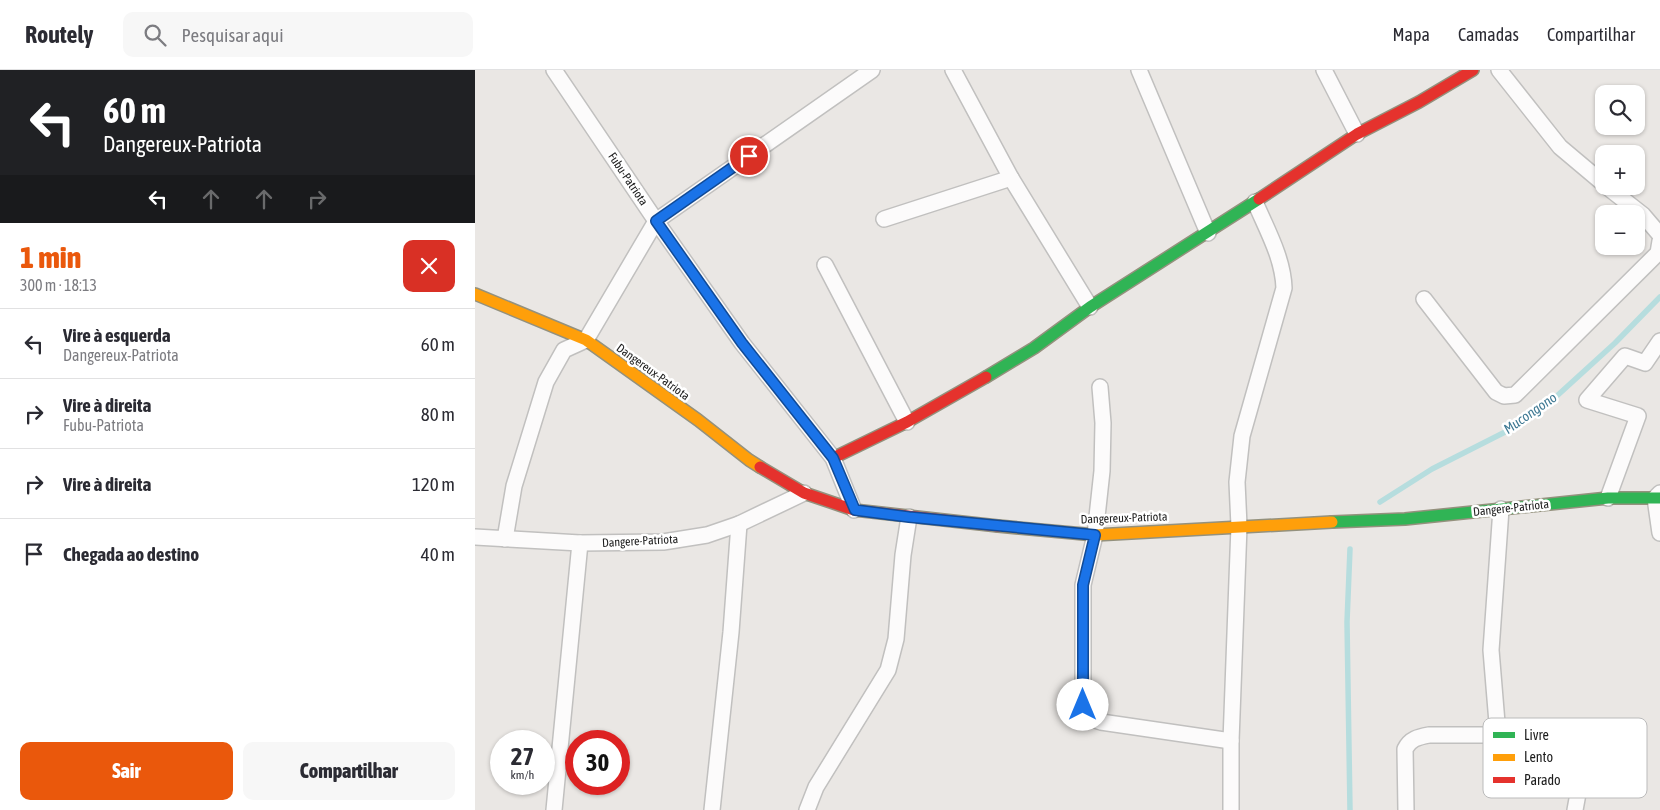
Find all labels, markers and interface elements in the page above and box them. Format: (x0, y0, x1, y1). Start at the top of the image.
search box (123, 12, 473, 57)
text: Routely (25, 21, 93, 48)
icon: search (141, 21, 169, 49)
text: Pesquisar aqui (181, 24, 284, 46)
text: Mapa (1393, 24, 1430, 45)
text: Camadas (1458, 24, 1519, 45)
text: Compartilhar (1547, 24, 1635, 45)
map controls (1595, 85, 1645, 255)
button: search (1595, 85, 1645, 135)
icon: left (20, 90, 85, 155)
text: 60 m (103, 90, 166, 130)
text: Dangereux-Patriota (103, 131, 262, 157)
pin (728, 135, 770, 177)
icon: arrive (735, 142, 763, 170)
button: + (1595, 145, 1645, 195)
street label: Fubu-Patriota (605, 150, 651, 208)
icon: left (144, 185, 172, 213)
icon: ahead (197, 185, 225, 213)
icon: ahead (250, 185, 278, 213)
icon: right (303, 185, 331, 213)
button: − (1595, 205, 1645, 255)
text: 1 min (20, 240, 81, 274)
button: close (403, 240, 455, 292)
text: 300 m · 18:13 (20, 276, 97, 294)
text: Vire à esquerda (63, 324, 171, 346)
icon: left (20, 330, 48, 358)
text: 60 m (421, 333, 455, 355)
street label: Dangereux-Patriota (614, 341, 692, 403)
text: Dangereux-Patriota (63, 346, 179, 364)
water label: Mucongono (1500, 389, 1560, 437)
text: Vire à direita (63, 394, 151, 416)
icon: right (20, 400, 48, 428)
text: 80 m (421, 403, 455, 425)
text: Fubu-Patriota (63, 416, 144, 434)
icon: right (20, 470, 48, 498)
text: Vire à direita (63, 473, 151, 495)
text: 120 m (412, 473, 455, 495)
street label: Dangere-Patriota (1472, 497, 1550, 519)
street label: Dangereux-Patriota (1080, 509, 1168, 527)
street label: Dangere-Patriota (602, 532, 678, 550)
icon: arrive (20, 540, 48, 568)
text: Chegada ao destino (63, 543, 199, 565)
text: 40 m (421, 543, 455, 565)
position arrow (1056, 678, 1108, 730)
legend (1483, 718, 1647, 798)
text: Livre (1524, 727, 1549, 743)
speed limit sign: 30 (565, 730, 630, 795)
button: Sair (20, 742, 233, 800)
button: Compartilhar (243, 742, 455, 800)
text: 27 (511, 742, 534, 770)
text: Lento (1524, 749, 1553, 765)
text: km/h (511, 768, 534, 782)
text: Parado (1524, 772, 1561, 788)

